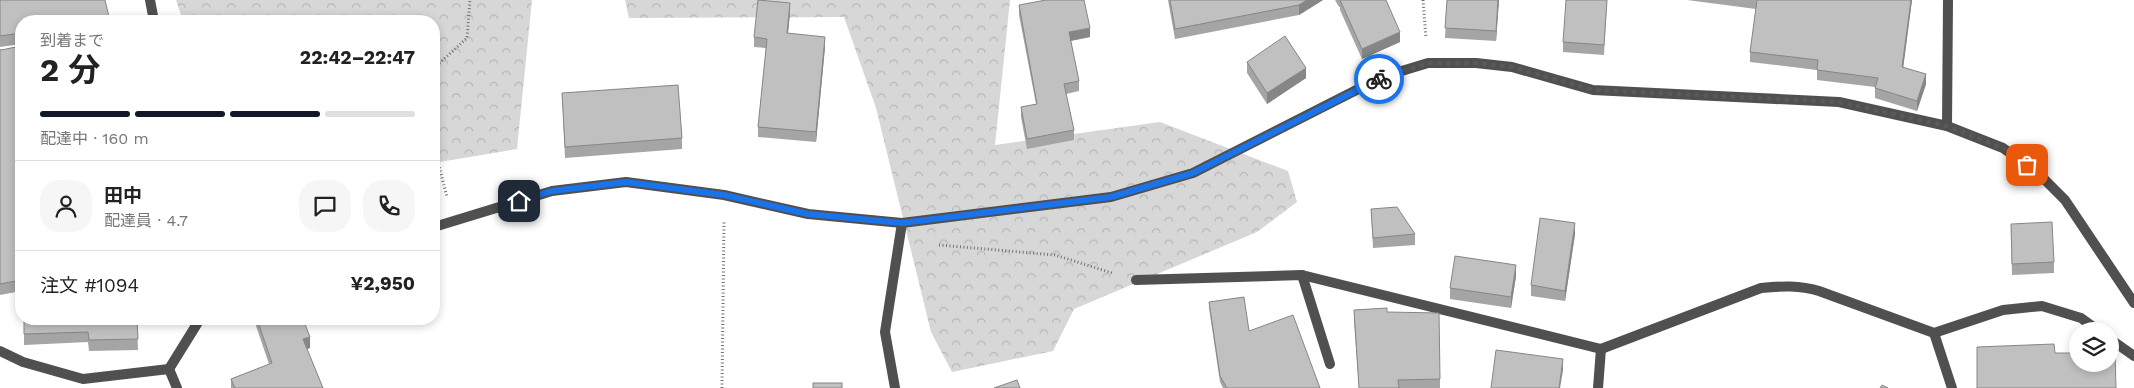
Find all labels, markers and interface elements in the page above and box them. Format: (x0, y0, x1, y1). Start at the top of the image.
text: 到着まで (40, 31, 104, 50)
text: 22:42–22:47 (300, 46, 415, 69)
text: 2 分 (40, 51, 100, 89)
courier (1354, 54, 1404, 104)
icon: bike (1365, 65, 1393, 93)
text: 配達中 · 160 m (40, 129, 149, 148)
pin (2006, 144, 2048, 186)
icon: bag (2013, 151, 2041, 179)
button: person (40, 180, 92, 232)
button: chat (299, 180, 351, 232)
button: phone (363, 180, 415, 232)
pin (498, 180, 540, 222)
text: 田中 (104, 184, 142, 207)
icon: home (505, 187, 533, 215)
text: 配達員 · 4.7 (104, 211, 188, 230)
text: ¥2,950 (351, 272, 415, 295)
text: 注文 #1094 (40, 274, 139, 297)
map controls (2069, 322, 2119, 372)
button: layers (2069, 322, 2119, 372)

